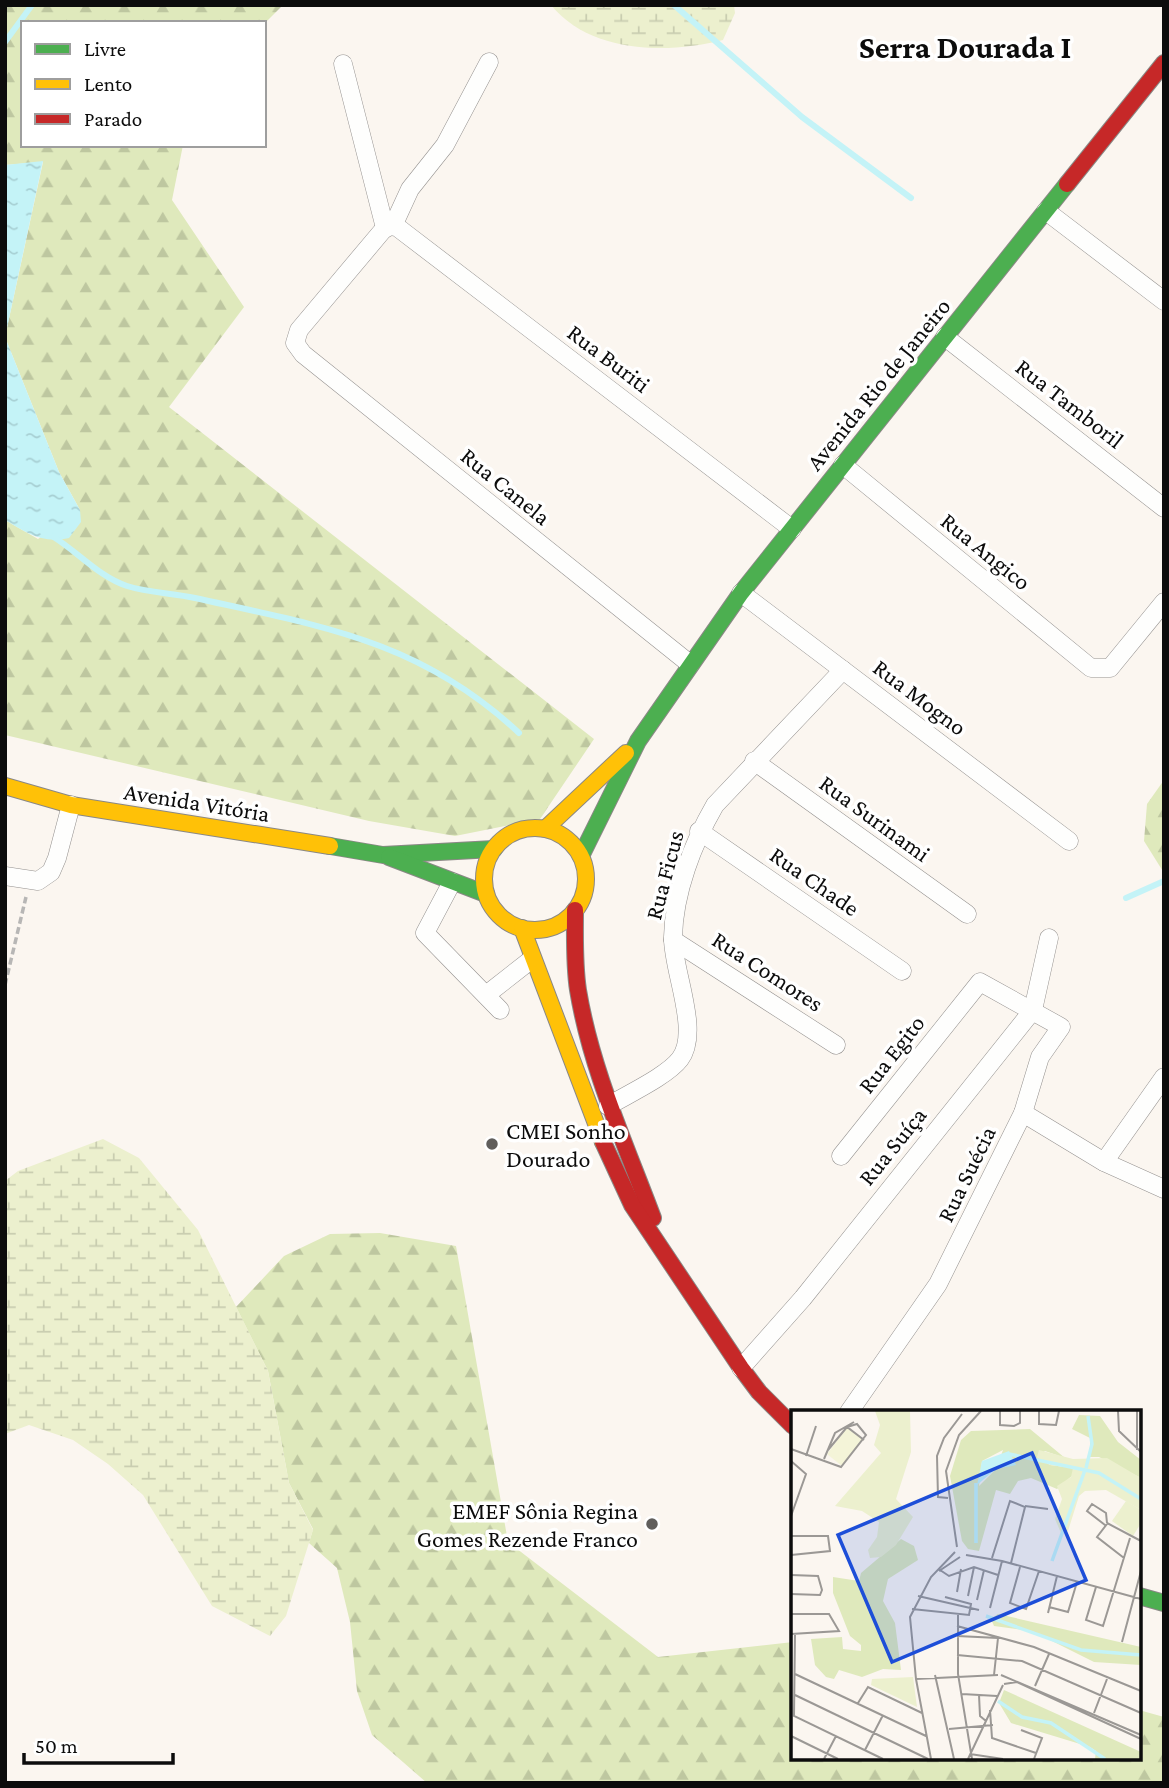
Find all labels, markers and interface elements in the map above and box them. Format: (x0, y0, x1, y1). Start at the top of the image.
legend (21, 21, 266, 147)
district label: Serra Dourada I (859, 29, 1071, 65)
text: Livre (84, 37, 126, 61)
text: Lento (84, 72, 132, 96)
text: Parado (84, 107, 142, 131)
street label: Avenida Rio de Janeiro (800, 293, 956, 475)
street label: Rua Buriti (562, 318, 656, 398)
street label: Rua Tamboril (1011, 353, 1129, 453)
street label: Rua Canela (456, 442, 556, 530)
street label: Rua Angico (936, 507, 1036, 595)
street label: Rua Mogno (868, 653, 972, 741)
street label: Rua Surinami (815, 769, 935, 867)
street label: Avenida Vitória (122, 777, 272, 827)
street label: Rua Ficus (639, 827, 689, 923)
street label: Rua Chade (765, 840, 865, 922)
street label: Rua Comores (708, 925, 828, 1017)
street label: Rua Egito (852, 1010, 930, 1098)
street label: Rua Suíça (852, 1102, 932, 1190)
place label: CMEI Sonho Dourado (506, 1117, 626, 1172)
street label: Rua Suécia (931, 1122, 1001, 1226)
marker: CMEI Sonho Dourado (484, 1136, 500, 1152)
inset map (791, 1410, 1141, 1760)
place label: EMEF Sônia Regina Gomes Rezende Franco (417, 1497, 638, 1552)
marker: EMEF Sônia Regina Gomes Rezende Franco (644, 1516, 660, 1532)
scale bar (24, 1722, 173, 1766)
text: 50 m (35, 1734, 78, 1758)

